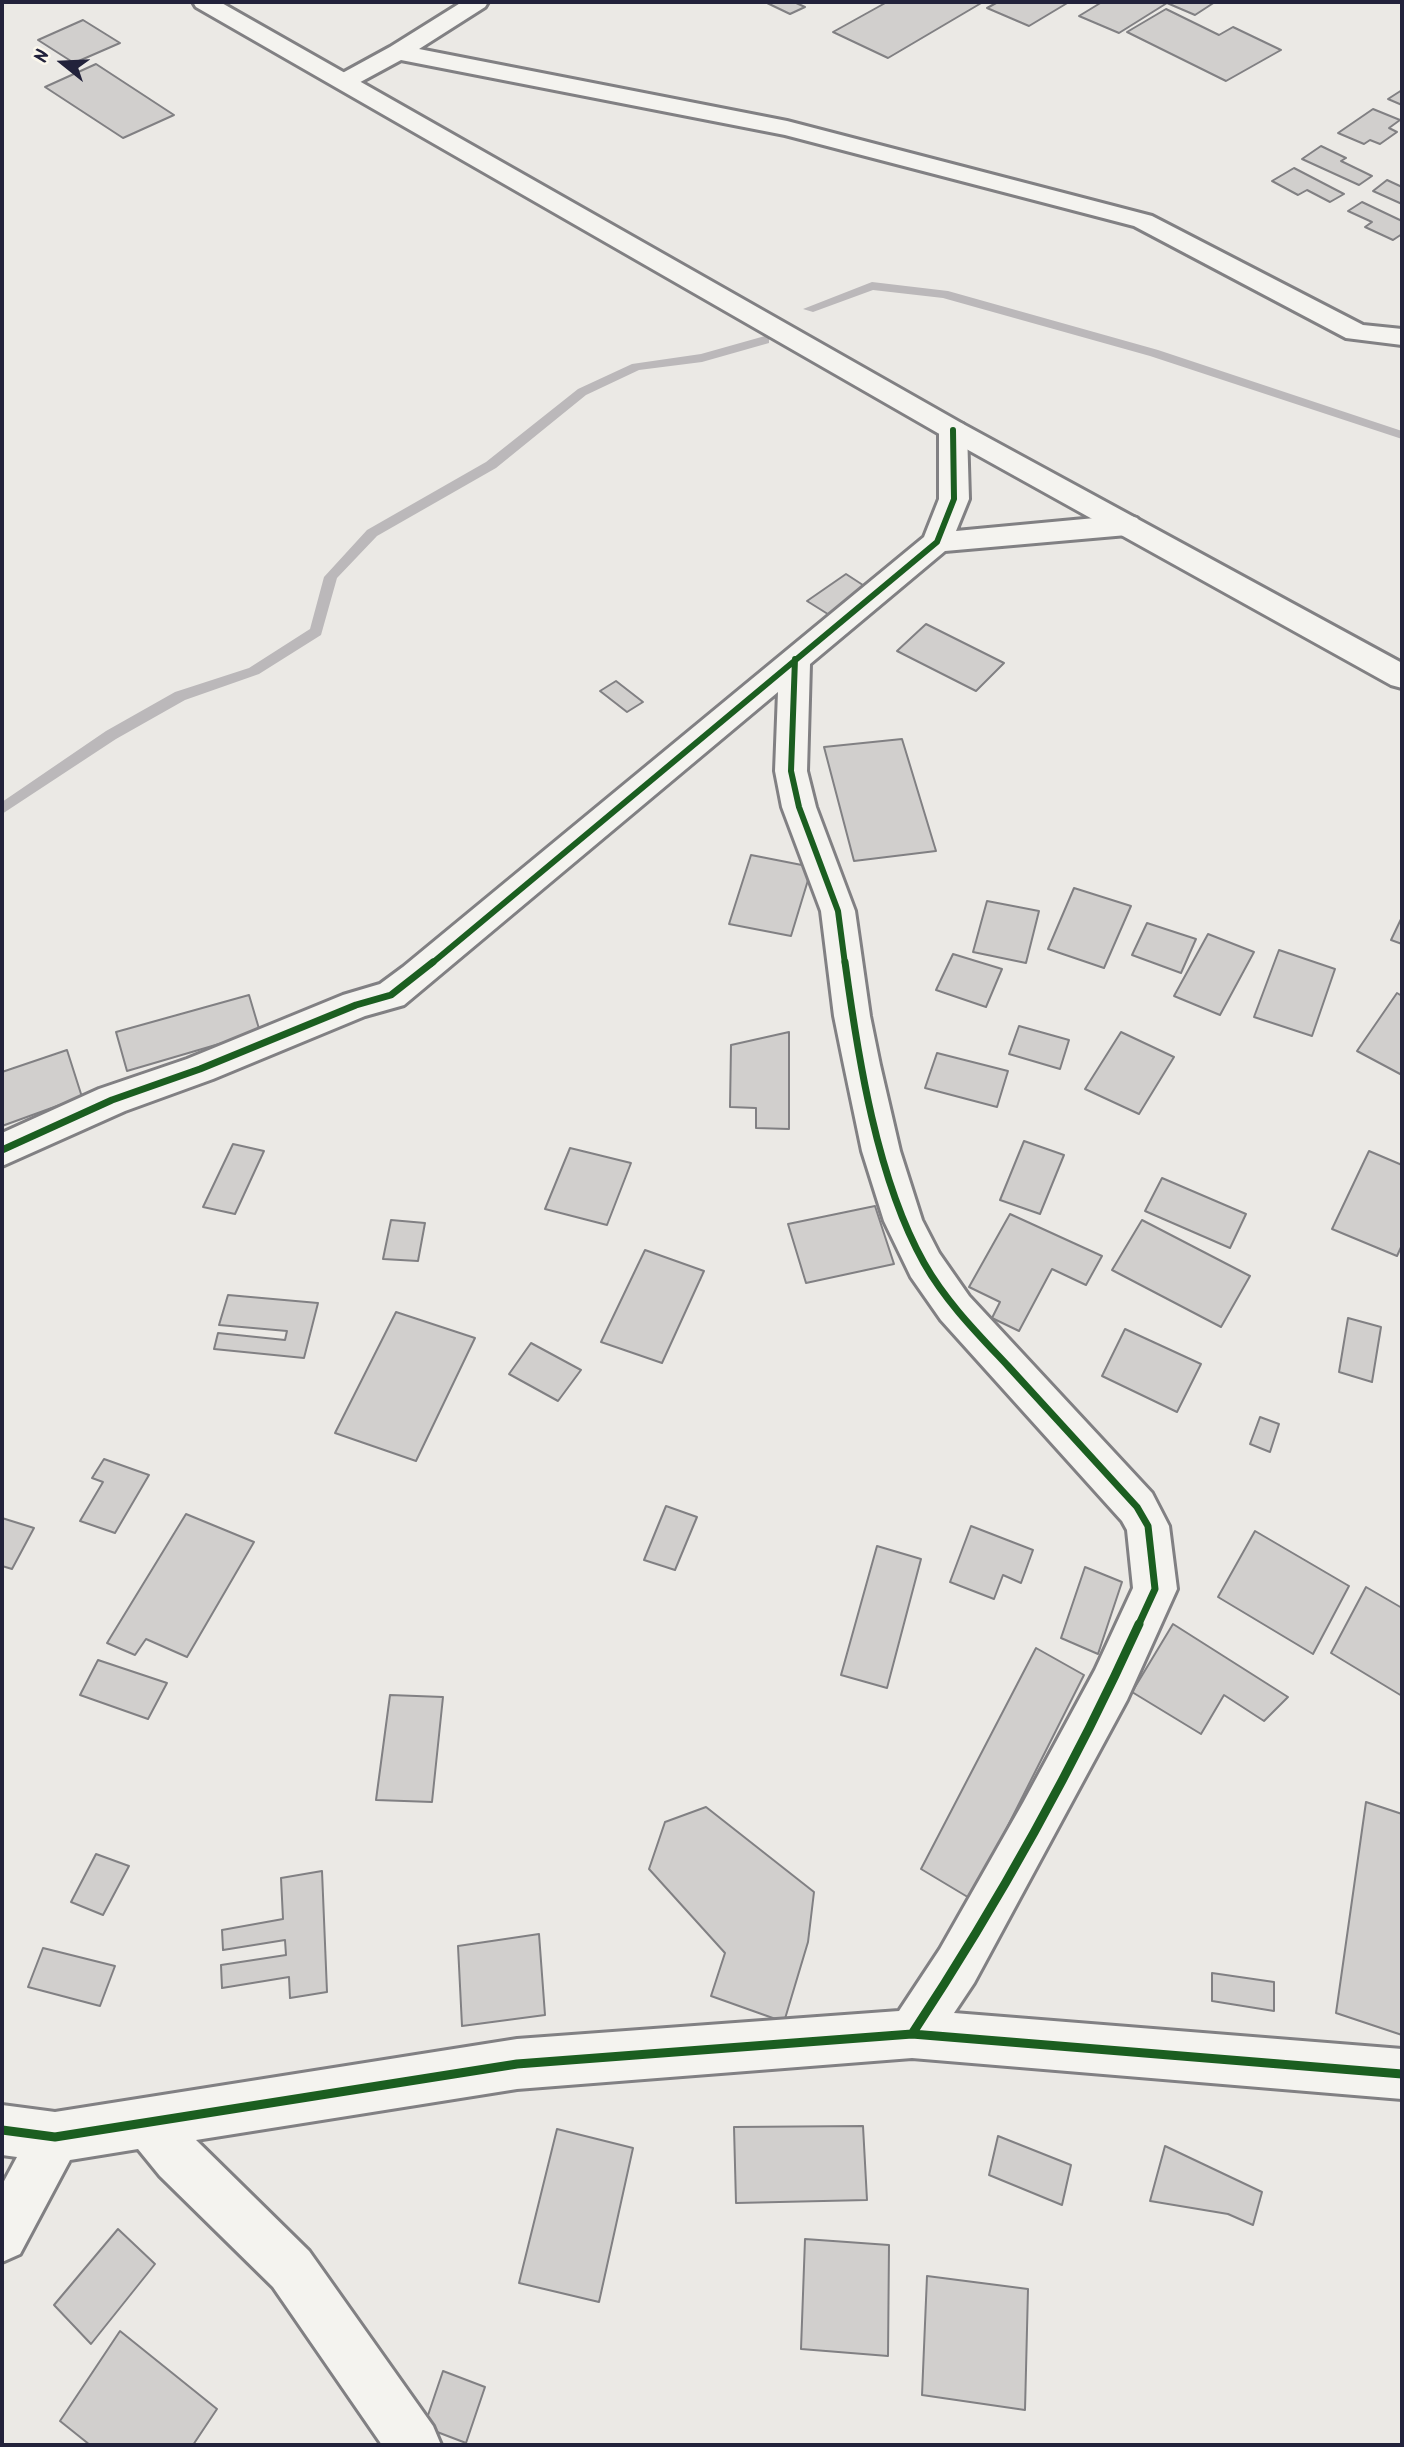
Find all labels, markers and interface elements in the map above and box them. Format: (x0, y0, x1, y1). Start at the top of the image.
north arrow (28, 28, 98, 98)
text: N (27, 46, 59, 67)

